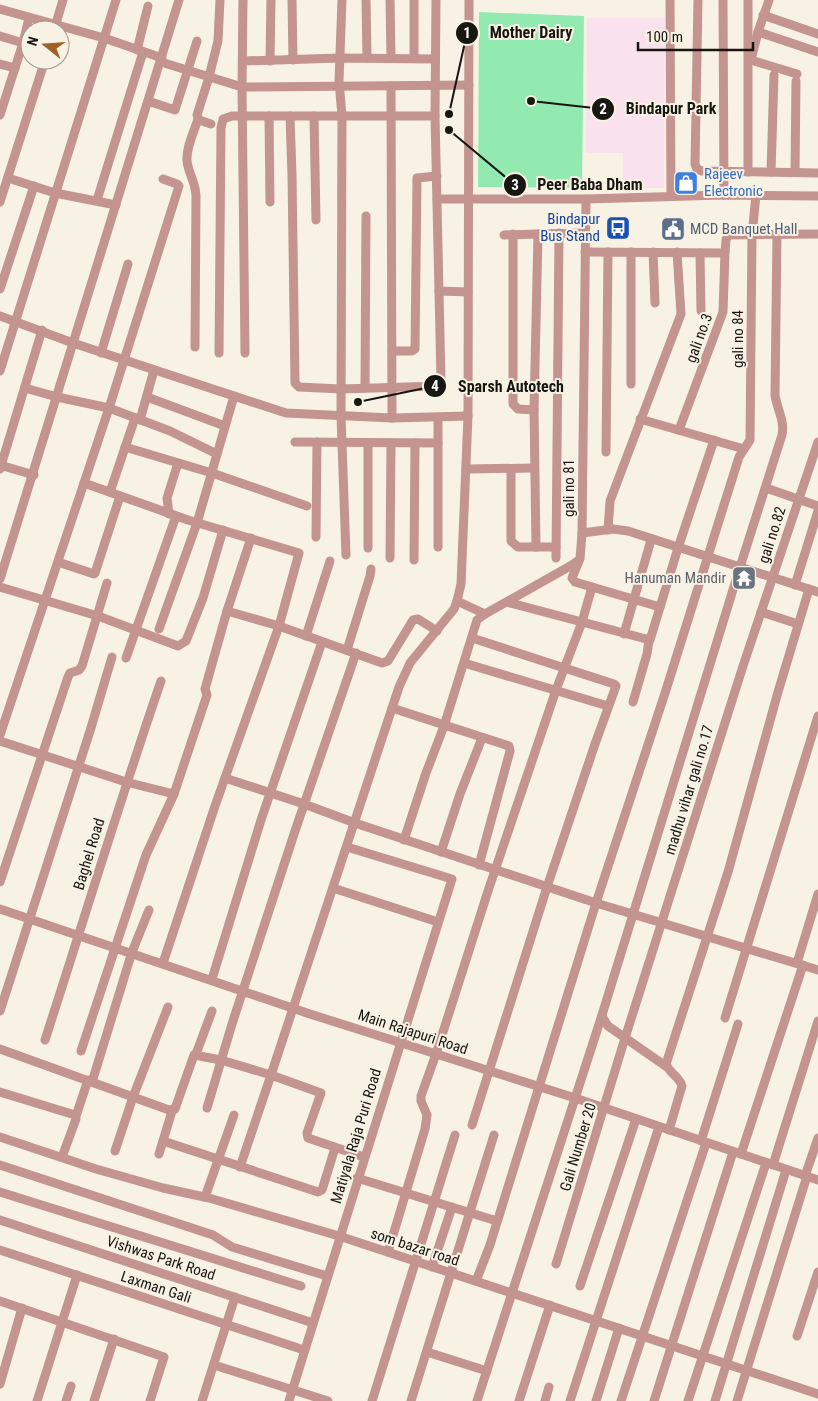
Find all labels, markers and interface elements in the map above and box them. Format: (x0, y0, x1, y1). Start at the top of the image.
callout: Mother Dairy (455, 17, 582, 48)
north arrow (20, 20, 70, 70)
scale bar (638, 20, 753, 52)
text: Mother Dairy (490, 23, 572, 42)
text: 1 (463, 24, 471, 42)
text: 100 m (646, 28, 683, 46)
text: N (24, 35, 41, 48)
callout: Bindapur Park (591, 93, 726, 124)
text: Bindapur Park (626, 99, 717, 118)
text: 2 (599, 100, 607, 118)
place label: Rajeev Electronic (704, 165, 763, 200)
callout: Peer Baba Dham (502, 169, 652, 200)
shop icon: Rajeev Electronic (673, 170, 699, 196)
text: Peer Baba Dham (537, 175, 643, 194)
text: 3 (511, 176, 519, 194)
place label: Bindapur Bus Stand (540, 210, 600, 245)
bus stop icon: Bindapur Bus Stand (605, 215, 631, 241)
public building icon: MCD Banquet Hall (660, 216, 686, 242)
place label: MCD Banquet Hall (690, 220, 798, 238)
street label: gali no 84 (729, 310, 747, 368)
street label: gali no.3 (682, 311, 716, 365)
callout: Sparsh Autotech (423, 371, 574, 402)
text: 4 (431, 377, 439, 395)
text: Sparsh Autotech (458, 377, 564, 396)
street label: gali no 81 (560, 459, 578, 517)
street label: gali no.82 (754, 504, 790, 566)
temple icon: Hanuman Mandir (731, 565, 757, 591)
place label: Hanuman Mandir (625, 569, 726, 587)
street label: madhu vihar gali no.17 (661, 723, 717, 857)
street label: Baghel Road (70, 816, 108, 892)
street label: Main Rajapuri Road (356, 1006, 470, 1058)
street label: Matiyala Raja Puri Road (327, 1066, 385, 1206)
street label: Gali Number 20 (556, 1101, 600, 1193)
street label: som bazar road (368, 1224, 462, 1270)
street label: Vishwas Park Road (104, 1232, 218, 1284)
street label: Laxman Gali (118, 1267, 194, 1307)

